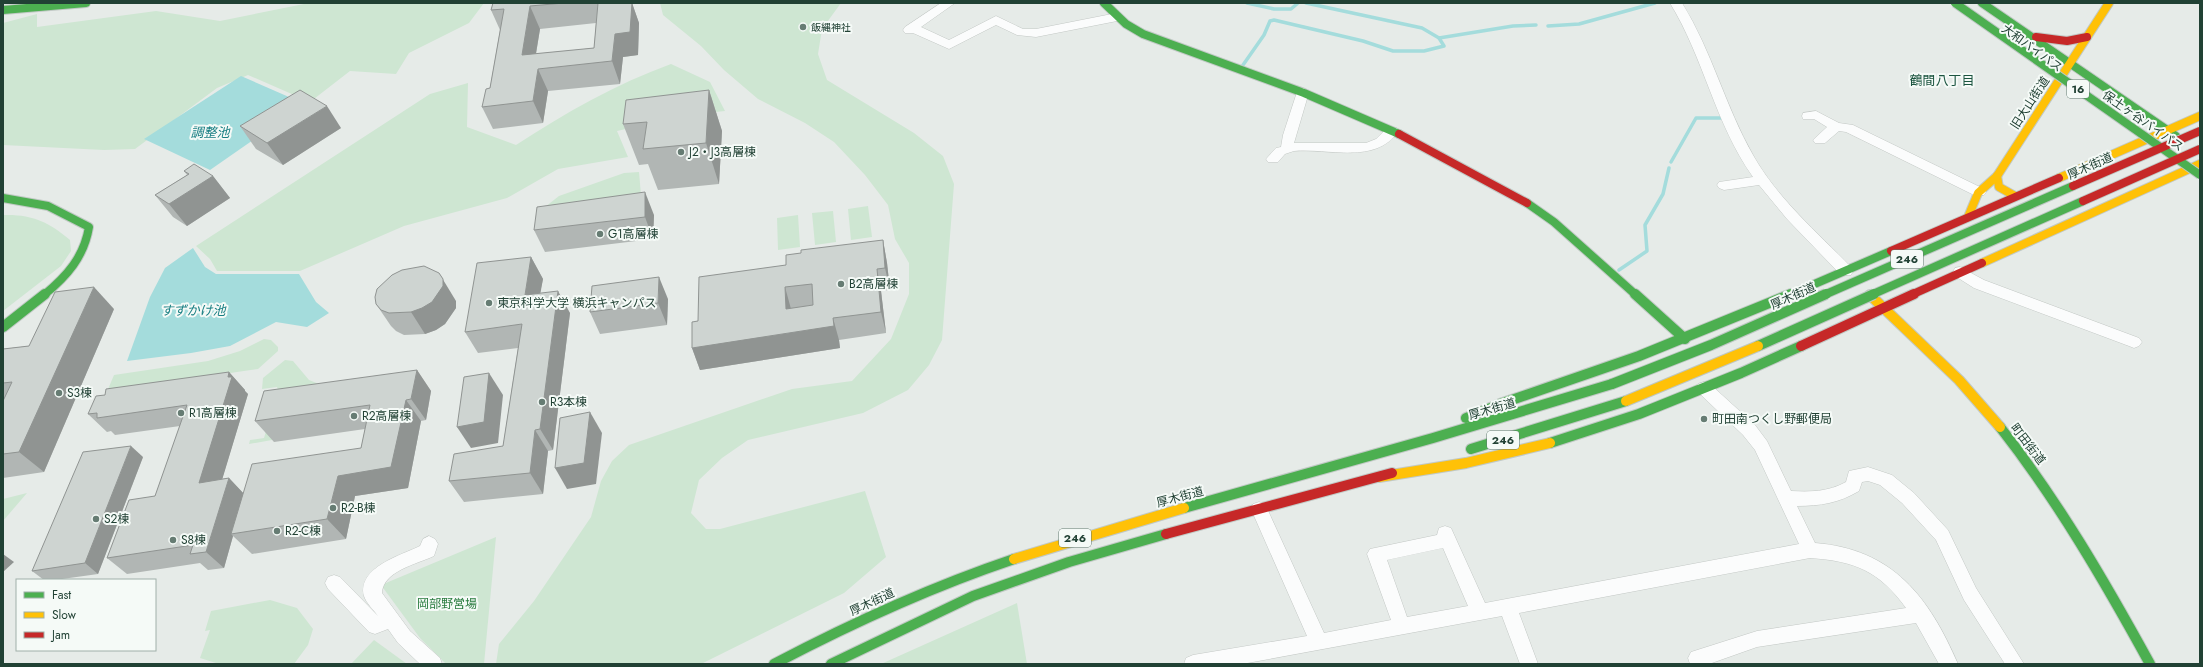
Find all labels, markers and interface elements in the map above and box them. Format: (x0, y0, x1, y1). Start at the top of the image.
place label: 飯縄神社 (811, 20, 851, 35)
street label: 大和バイパス (1998, 20, 2066, 76)
marker: 飯縄神社 (798, 22, 808, 32)
district label: 鶴間八丁目 (1909, 71, 1975, 90)
street label: 旧大山街道 (2006, 73, 2054, 133)
road number: 16 (2067, 80, 2089, 98)
street label: 保土ヶ谷バイパス (2099, 86, 2187, 156)
water label: 調整池 (190, 123, 231, 142)
place label: J2・J3高層棟 (687, 143, 756, 161)
marker: J2・J3高層棟 (676, 147, 686, 157)
street label: 厚木街道 (2064, 148, 2116, 184)
place label: G1高層棟 (608, 225, 659, 243)
marker: G1高層棟 (595, 229, 605, 239)
road number: 246 (1891, 250, 1923, 268)
place label: B2高層棟 (849, 275, 899, 293)
street label: 厚木街道 (1767, 278, 1819, 314)
marker: B2高層棟 (836, 279, 846, 289)
place label: 東京科学大学 横浜キャンパス (497, 294, 657, 312)
marker: 東京科学大学 横浜キャンパス (484, 298, 494, 308)
water label: すずかけ池 (160, 301, 227, 320)
place label: S3棟 (67, 384, 92, 402)
marker: S3棟 (54, 388, 64, 398)
place label: R3本棟 (550, 393, 587, 411)
street label: 厚木街道 (1466, 394, 1518, 424)
marker: R3本棟 (537, 397, 547, 407)
place label: R1高層棟 (189, 404, 237, 422)
place label: R2高層棟 (362, 407, 412, 425)
marker: R1高層棟 (176, 408, 186, 418)
place label: 町田南つくし野郵便局 (1712, 410, 1832, 428)
marker: R2高層棟 (349, 411, 359, 421)
marker: 町田南つくし野郵便局 (1699, 414, 1709, 424)
street label: 町田街道 (2006, 420, 2050, 468)
road number: 246 (1487, 431, 1519, 449)
street label: 厚木街道 (1154, 482, 1206, 512)
place label: R2-B棟 (341, 499, 376, 517)
marker: R2-B棟 (328, 503, 338, 513)
place label: S2棟 (104, 510, 129, 528)
marker: S2棟 (91, 514, 101, 524)
place label: R2-C棟 (285, 522, 321, 540)
marker: R2-C棟 (272, 526, 282, 536)
road number: 246 (1059, 529, 1091, 547)
place label: S8棟 (181, 531, 206, 549)
marker: S8棟 (168, 535, 178, 545)
legend (16, 579, 156, 651)
street label: 厚木街道 (846, 584, 898, 620)
text: Fast (52, 586, 71, 604)
park label: 岡部野営場 (417, 595, 477, 613)
text: Slow (52, 606, 77, 624)
text: Jam (50, 626, 70, 644)

